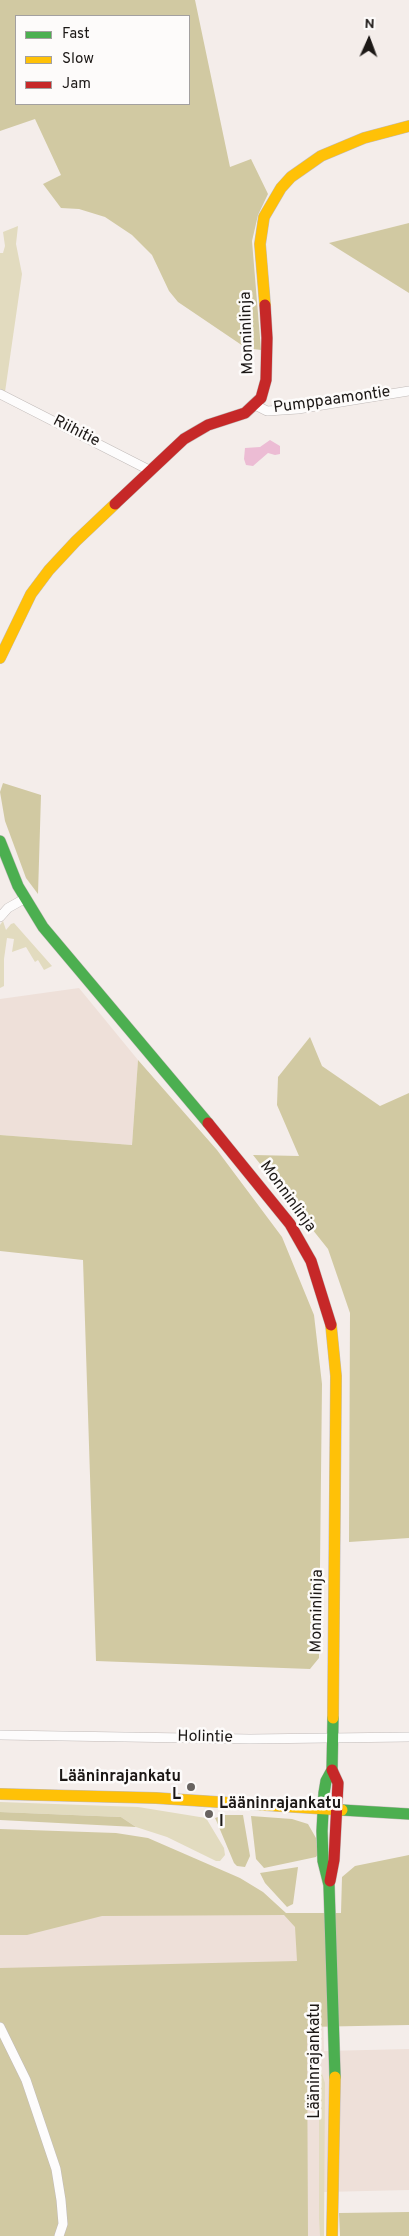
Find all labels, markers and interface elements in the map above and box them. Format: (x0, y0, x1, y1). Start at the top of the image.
legend (15, 15, 190, 105)
north arrow (344, 15, 394, 65)
text: N (364, 16, 375, 33)
text: Fast (62, 25, 90, 44)
text: Slow (62, 50, 94, 69)
text: Jam (62, 75, 91, 94)
street label: Monninlinja (237, 291, 259, 375)
street label: Pumppaamontie (272, 383, 392, 419)
street label: Riihitie (49, 412, 103, 452)
street label: Monninlinja (255, 1158, 319, 1236)
street label: Monninlinja (308, 1569, 328, 1653)
street label: Holintie (177, 1728, 233, 1748)
place label: Lääninrajankatu L (59, 1768, 181, 1806)
marker: Lääninrajankatu L (185, 1781, 197, 1793)
place label: Lääninrajankatu I (219, 1795, 341, 1833)
marker: Lääninrajankatu I (203, 1808, 215, 1820)
street label: Lääninrajankatu (306, 2003, 326, 2119)

